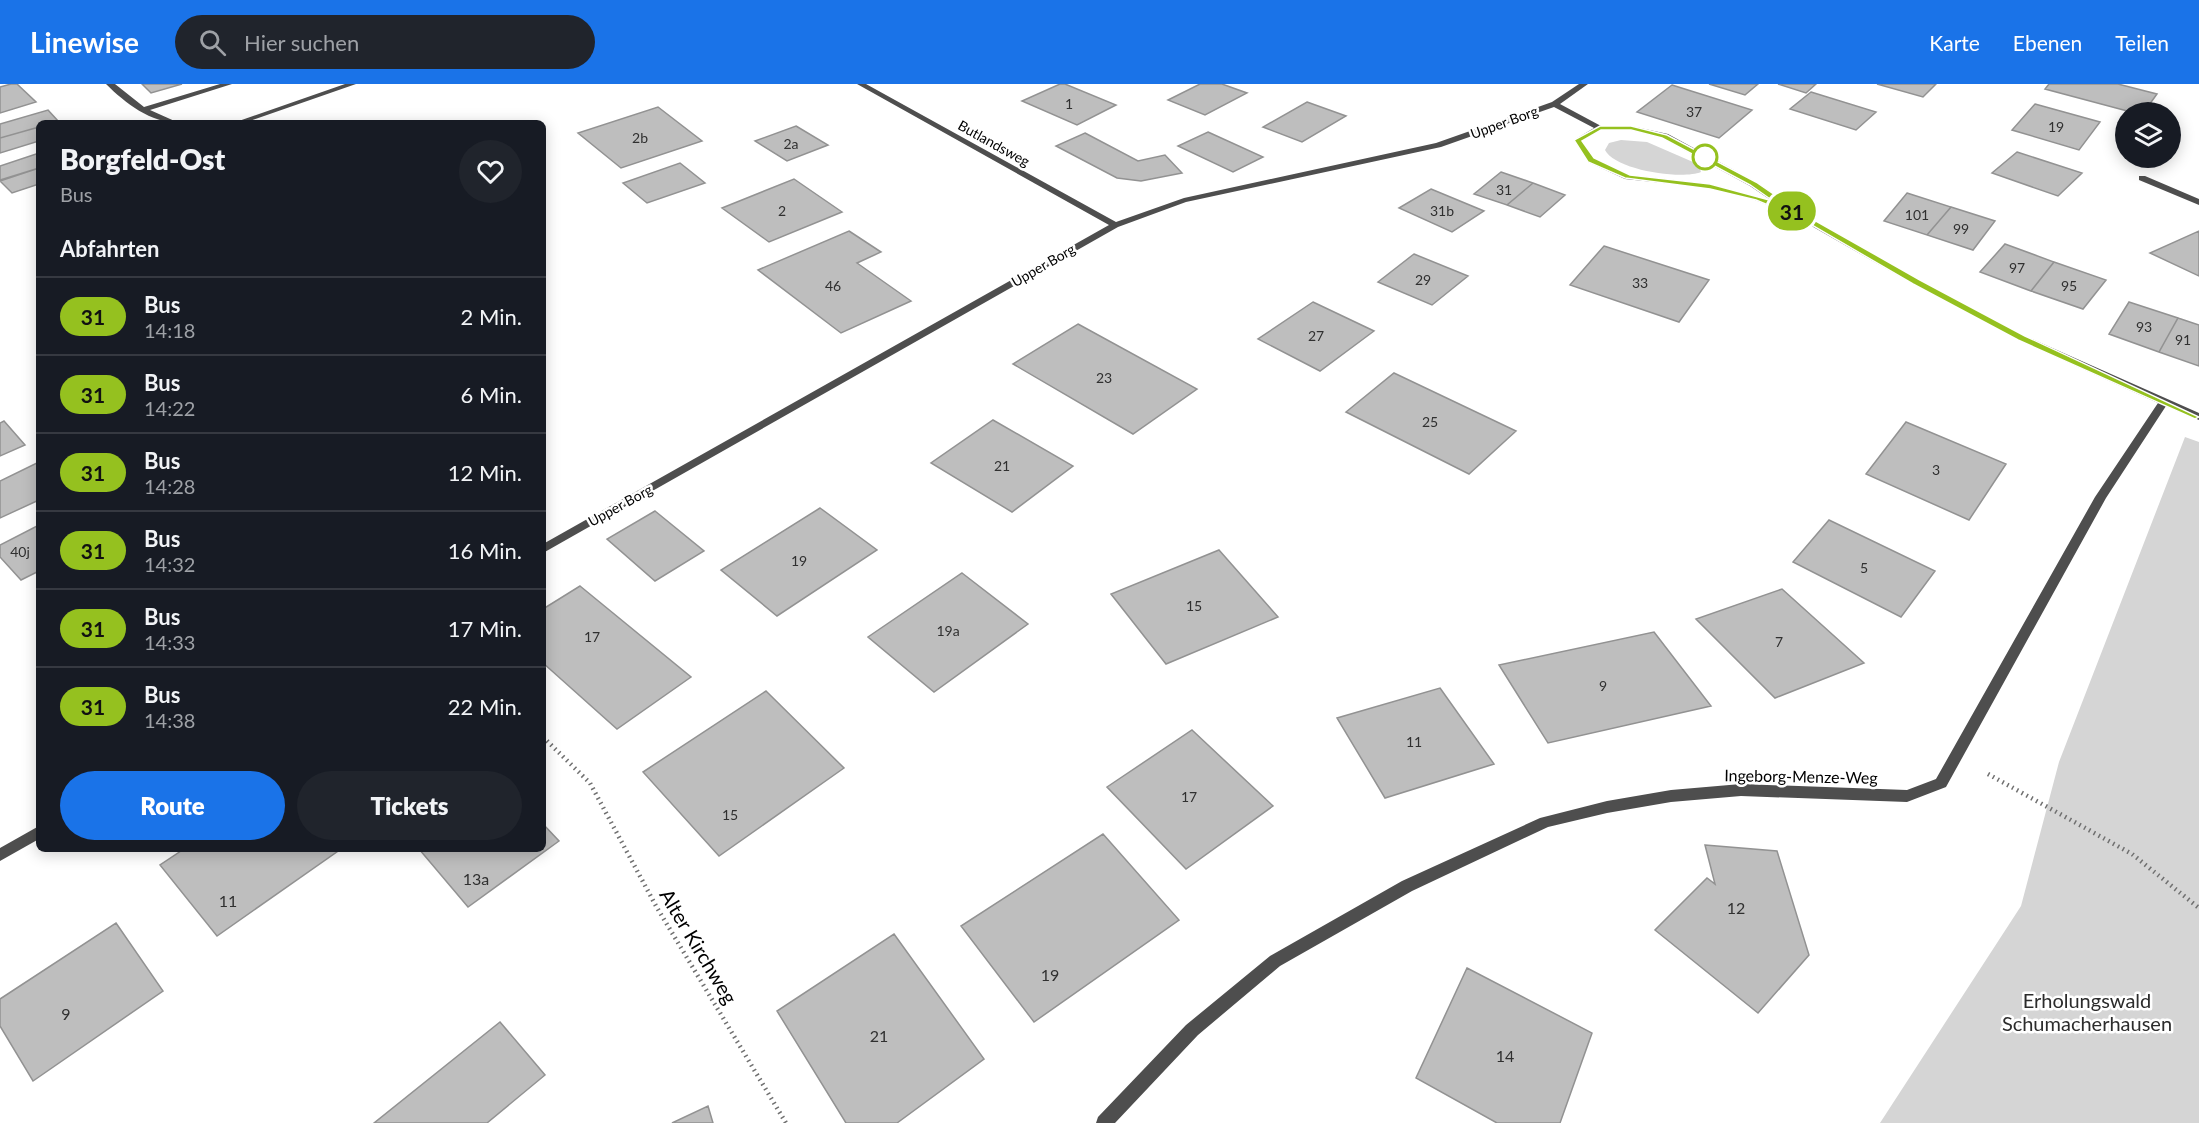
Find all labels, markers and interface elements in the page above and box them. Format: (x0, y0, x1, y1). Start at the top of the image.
search box (175, 15, 595, 69)
text: Linewise (30, 25, 139, 59)
icon: search (196, 26, 229, 59)
text: Hier suchen (244, 29, 359, 56)
text: Karte (1929, 30, 1980, 55)
text: Ebenen (2013, 30, 2082, 55)
text: Teilen (2115, 30, 2169, 55)
house number: 1 (1065, 95, 1073, 112)
street label: Upper Borg (1468, 102, 1540, 142)
map controls (2115, 102, 2181, 168)
button: layers (2115, 102, 2181, 168)
house number: 37 (1686, 103, 1702, 120)
street label: Butlandsweg (955, 116, 1033, 170)
house number: 19 (2048, 118, 2064, 135)
house number: 2b (632, 129, 648, 146)
house number: 2a (783, 135, 799, 152)
button: heart (459, 140, 522, 203)
text: Borgfeld-Ost (60, 142, 225, 176)
unlabelled marker (1692, 144, 1718, 170)
house number: 31 (1496, 181, 1512, 198)
text: Bus (60, 182, 93, 206)
line badge: 31 (1765, 192, 1819, 230)
text: 31 (1780, 199, 1804, 224)
house number: 2 (778, 202, 786, 219)
house number: 31b (1430, 202, 1454, 219)
house number: 101 (1905, 206, 1929, 223)
house number: 99 (1953, 220, 1969, 237)
text: Abfahrten (60, 235, 159, 262)
street label: Upper Borg (1008, 240, 1078, 290)
house number: 97 (2009, 259, 2025, 276)
house number: 29 (1415, 271, 1431, 288)
house number: 33 (1632, 274, 1648, 291)
house number: 46 (825, 277, 841, 294)
house number: 95 (2061, 277, 2077, 294)
text: Bus (144, 291, 180, 318)
text: 2 Min. (461, 303, 522, 330)
text: 31 (81, 304, 105, 329)
text: 14:18 (144, 318, 195, 342)
house number: 93 (2136, 318, 2152, 335)
house number: 27 (1308, 327, 1324, 344)
house number: 91 (2175, 331, 2191, 348)
text: Bus (144, 369, 180, 396)
house number: 23 (1096, 369, 1112, 386)
text: 6 Min. (461, 381, 522, 408)
text: 31 (81, 382, 105, 407)
text: 14:22 (144, 396, 195, 420)
house number: 25 (1422, 413, 1438, 430)
text: Bus (144, 447, 180, 474)
house number: 21 (994, 457, 1010, 474)
text: 12 Min. (448, 459, 522, 486)
text: 31 (81, 460, 105, 485)
house number: 3 (1932, 461, 1940, 478)
text: 14:28 (144, 474, 195, 498)
street label: Upper Borg (585, 480, 655, 530)
text: Bus (144, 525, 180, 552)
text: 16 Min. (448, 537, 522, 564)
text: 31 (81, 538, 105, 563)
house number: 40j (10, 543, 30, 560)
text: 14:32 (144, 552, 195, 576)
house number: 19 (791, 552, 807, 569)
house number: 5 (1860, 559, 1868, 576)
house number: 15 (1186, 597, 1202, 614)
text: Bus (144, 603, 180, 630)
text: 17 Min. (448, 615, 522, 642)
text: 31 (81, 616, 105, 641)
house number: 19a (936, 622, 960, 639)
house number: 17 (584, 628, 600, 645)
text: 14:33 (144, 630, 195, 654)
house number: 7 (1775, 633, 1783, 650)
house number: 9 (1599, 677, 1607, 694)
text: Bus (144, 681, 180, 708)
text: 22 Min. (448, 693, 522, 720)
text: 31 (81, 694, 105, 719)
text: 14:38 (144, 708, 195, 732)
house number: 11 (1406, 733, 1422, 750)
street label: Ingeborg-Menze-Weg (1724, 765, 1878, 787)
button: Route (60, 771, 285, 840)
button: Tickets (297, 771, 522, 840)
house number: 17 (1181, 788, 1197, 805)
house number: 15 (722, 806, 738, 823)
house number: 13a (463, 869, 489, 888)
street label: Alter Kirchweg (655, 884, 743, 1008)
house number: 11 (219, 891, 237, 910)
house number: 12 (1727, 898, 1745, 917)
house number: 19 (1041, 965, 1059, 984)
park label: Erholungswald Schumacherhausen (2002, 988, 2172, 1035)
house number: 9 (61, 1004, 71, 1023)
house number: 21 (870, 1026, 888, 1045)
house number: 14 (1496, 1046, 1514, 1065)

